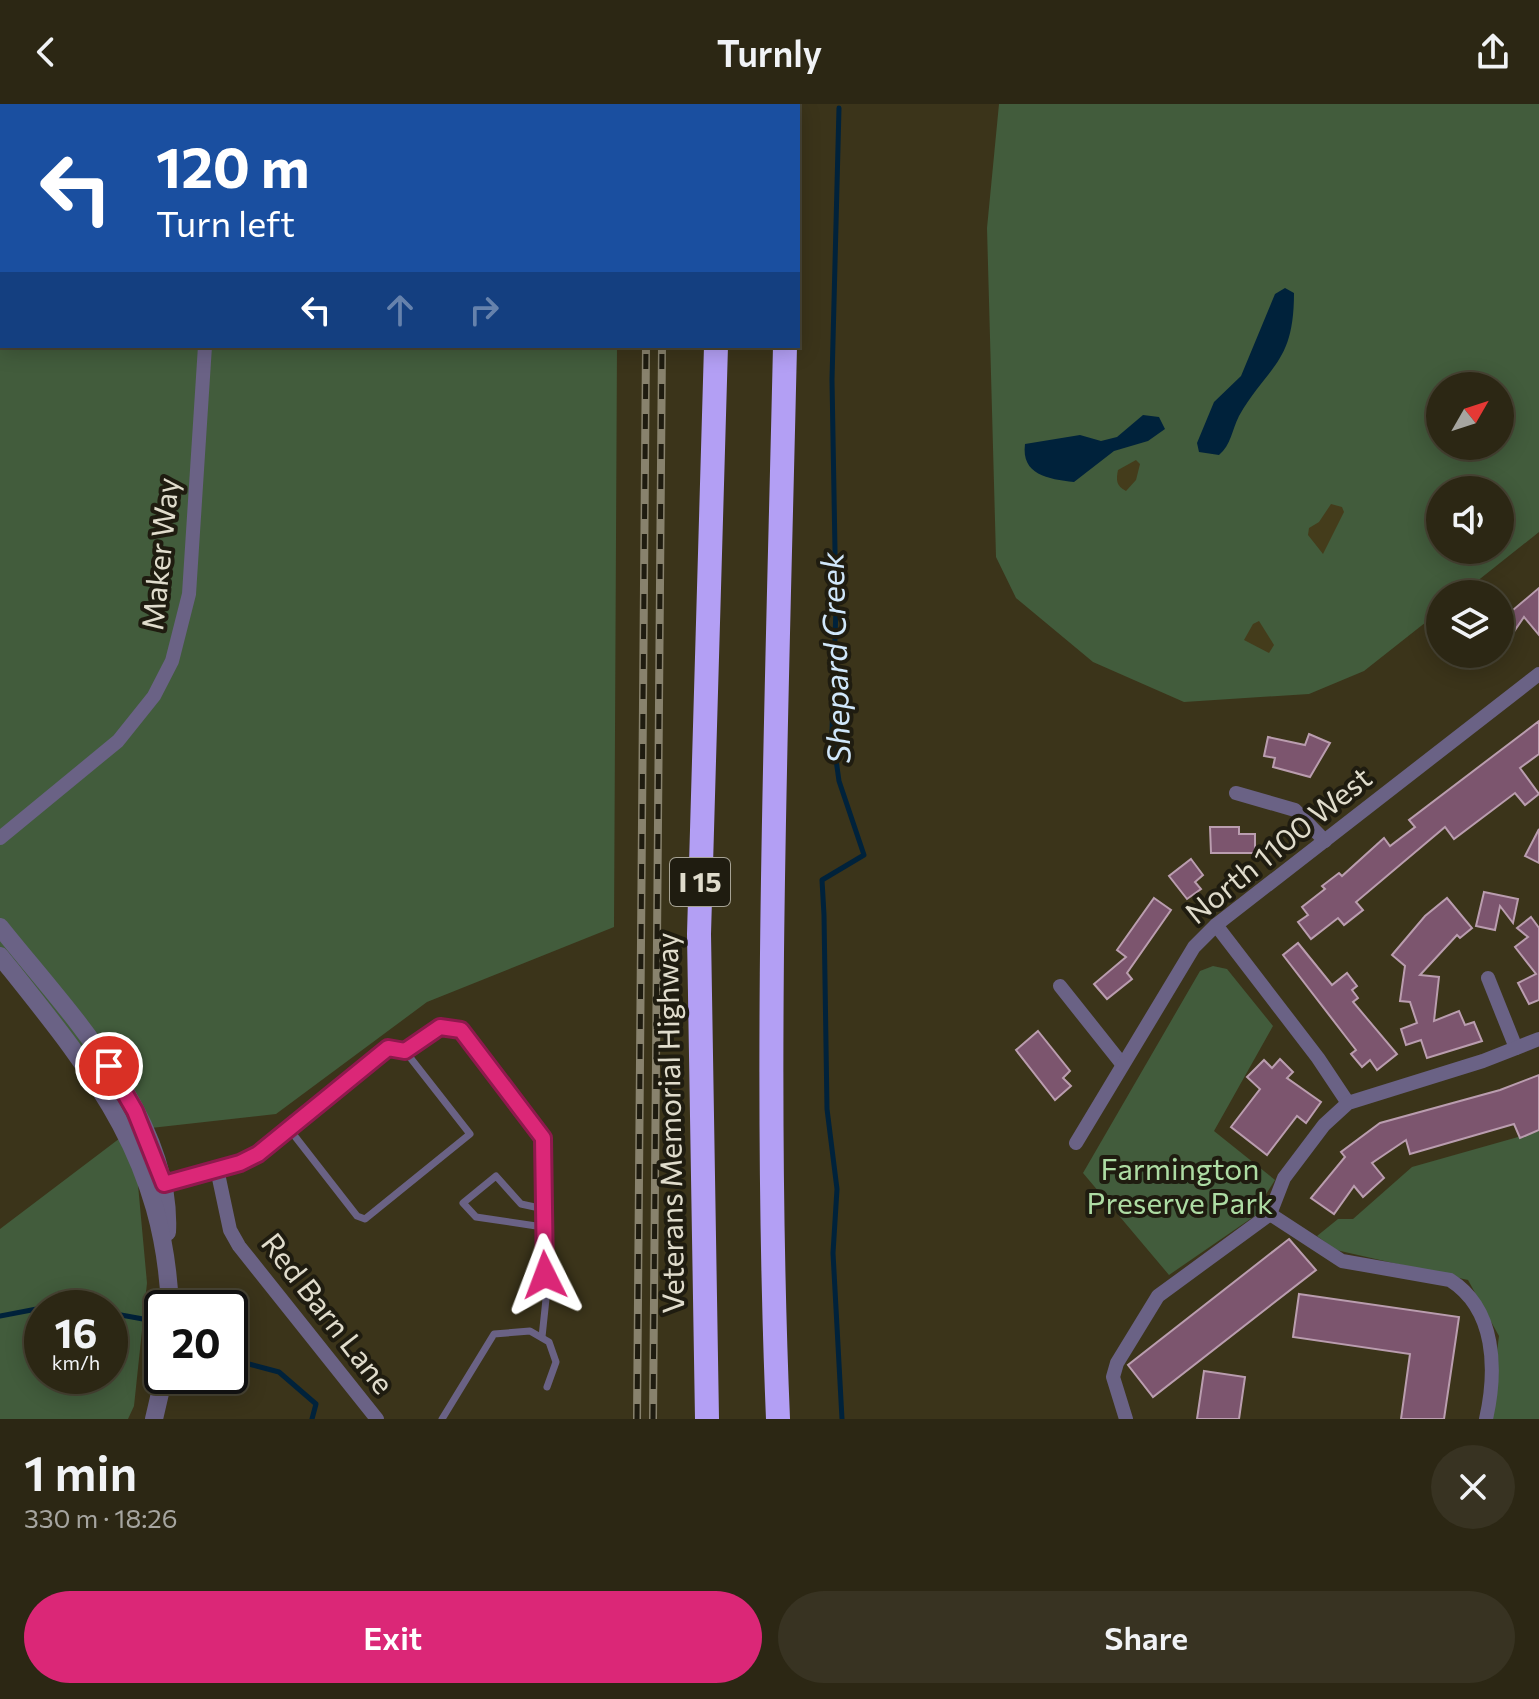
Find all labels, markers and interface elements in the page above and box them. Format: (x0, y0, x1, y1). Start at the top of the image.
icon: back (24, 30, 68, 74)
text: Turnly (717, 30, 822, 74)
icon: share (1471, 30, 1515, 74)
text: 120 m (156, 131, 310, 200)
icon: left (24, 136, 128, 240)
text: Turn left (156, 200, 295, 244)
icon: left (294, 288, 338, 332)
icon: ahead (378, 288, 422, 332)
icon: right (462, 288, 506, 332)
north arrow (1426, 372, 1514, 460)
map controls (1426, 372, 1514, 668)
street label: Maker Way (132, 476, 185, 632)
button: sound (1426, 476, 1514, 564)
water label: Shepard Creek (810, 551, 858, 765)
button: layers (1426, 580, 1514, 668)
street label: North 1100 West (1177, 758, 1378, 930)
road number: I 15 (670, 858, 730, 906)
street label: Veterans Memorial Highway (647, 932, 690, 1314)
pin (75, 1032, 143, 1100)
icon: arrive (87, 1044, 131, 1088)
park label: Farmington Preserve Park (1087, 1149, 1273, 1220)
street label: Red Barn Lane (255, 1225, 403, 1400)
position arrow (503, 1233, 587, 1317)
speed limit sign: 20 (144, 1290, 248, 1394)
text: 16 (55, 1307, 97, 1356)
text: km/h (52, 1350, 100, 1374)
text: 1 min (24, 1442, 137, 1501)
button: close (1431, 1445, 1515, 1529)
text: 330 m · 18:26 (24, 1502, 177, 1533)
button: Exit (24, 1591, 762, 1683)
button: Share (778, 1591, 1515, 1683)

